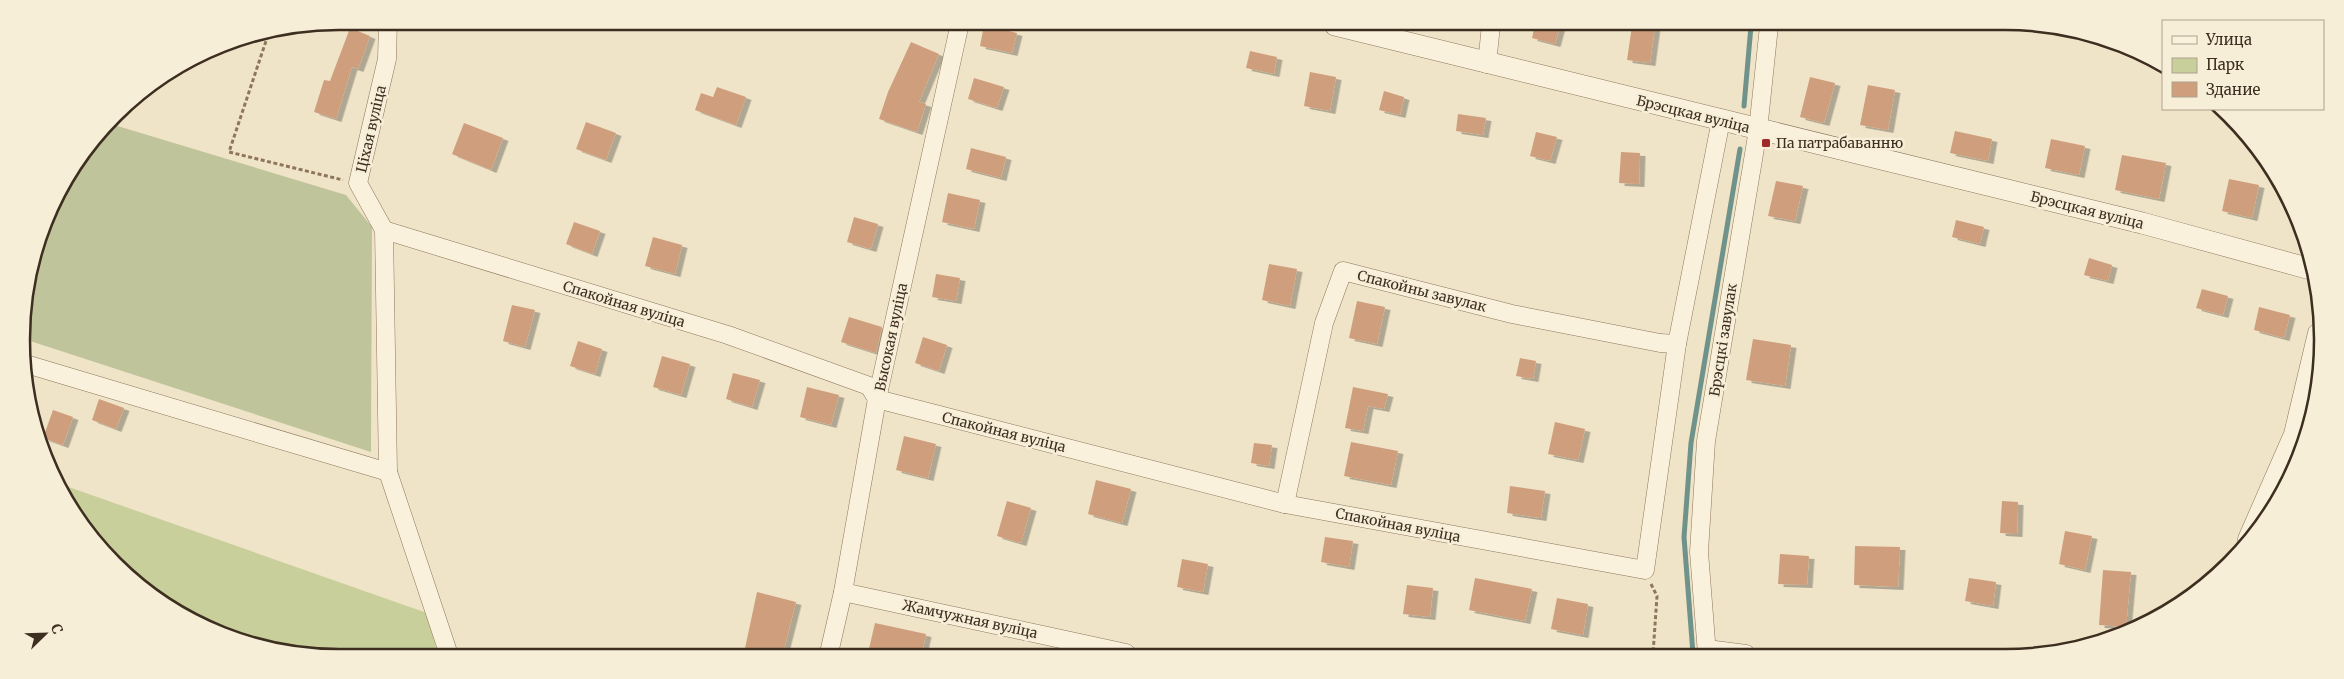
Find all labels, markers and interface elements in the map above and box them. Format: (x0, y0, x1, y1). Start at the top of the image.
legend (2162, 20, 2324, 110)
text: Улица (2205, 30, 2252, 49)
text: Парк (2206, 55, 2245, 74)
text: Здание (2206, 80, 2260, 99)
street label: Ціхая вуліца (352, 83, 390, 174)
street label: Брэсцкая вуліца (1634, 91, 1752, 137)
place label: Па патрабаванню (1776, 134, 1903, 152)
marker: Па патрабаванню (1760, 137, 1772, 149)
street label: Брэсцкая вуліца (2028, 187, 2146, 233)
street label: Спакойны завулак (1356, 266, 1489, 316)
street label: Спакойная вуліца (561, 277, 688, 331)
street label: Высокая вуліца (871, 281, 911, 393)
street label: Брэсцкі завулак (1705, 282, 1741, 398)
street label: Спакойная вуліца (940, 408, 1068, 456)
street label: Спакойная вуліца (1334, 504, 1462, 546)
street label: Жамчужная вуліца (901, 596, 1040, 642)
north arrow (20, 609, 70, 659)
text: С (47, 621, 67, 637)

